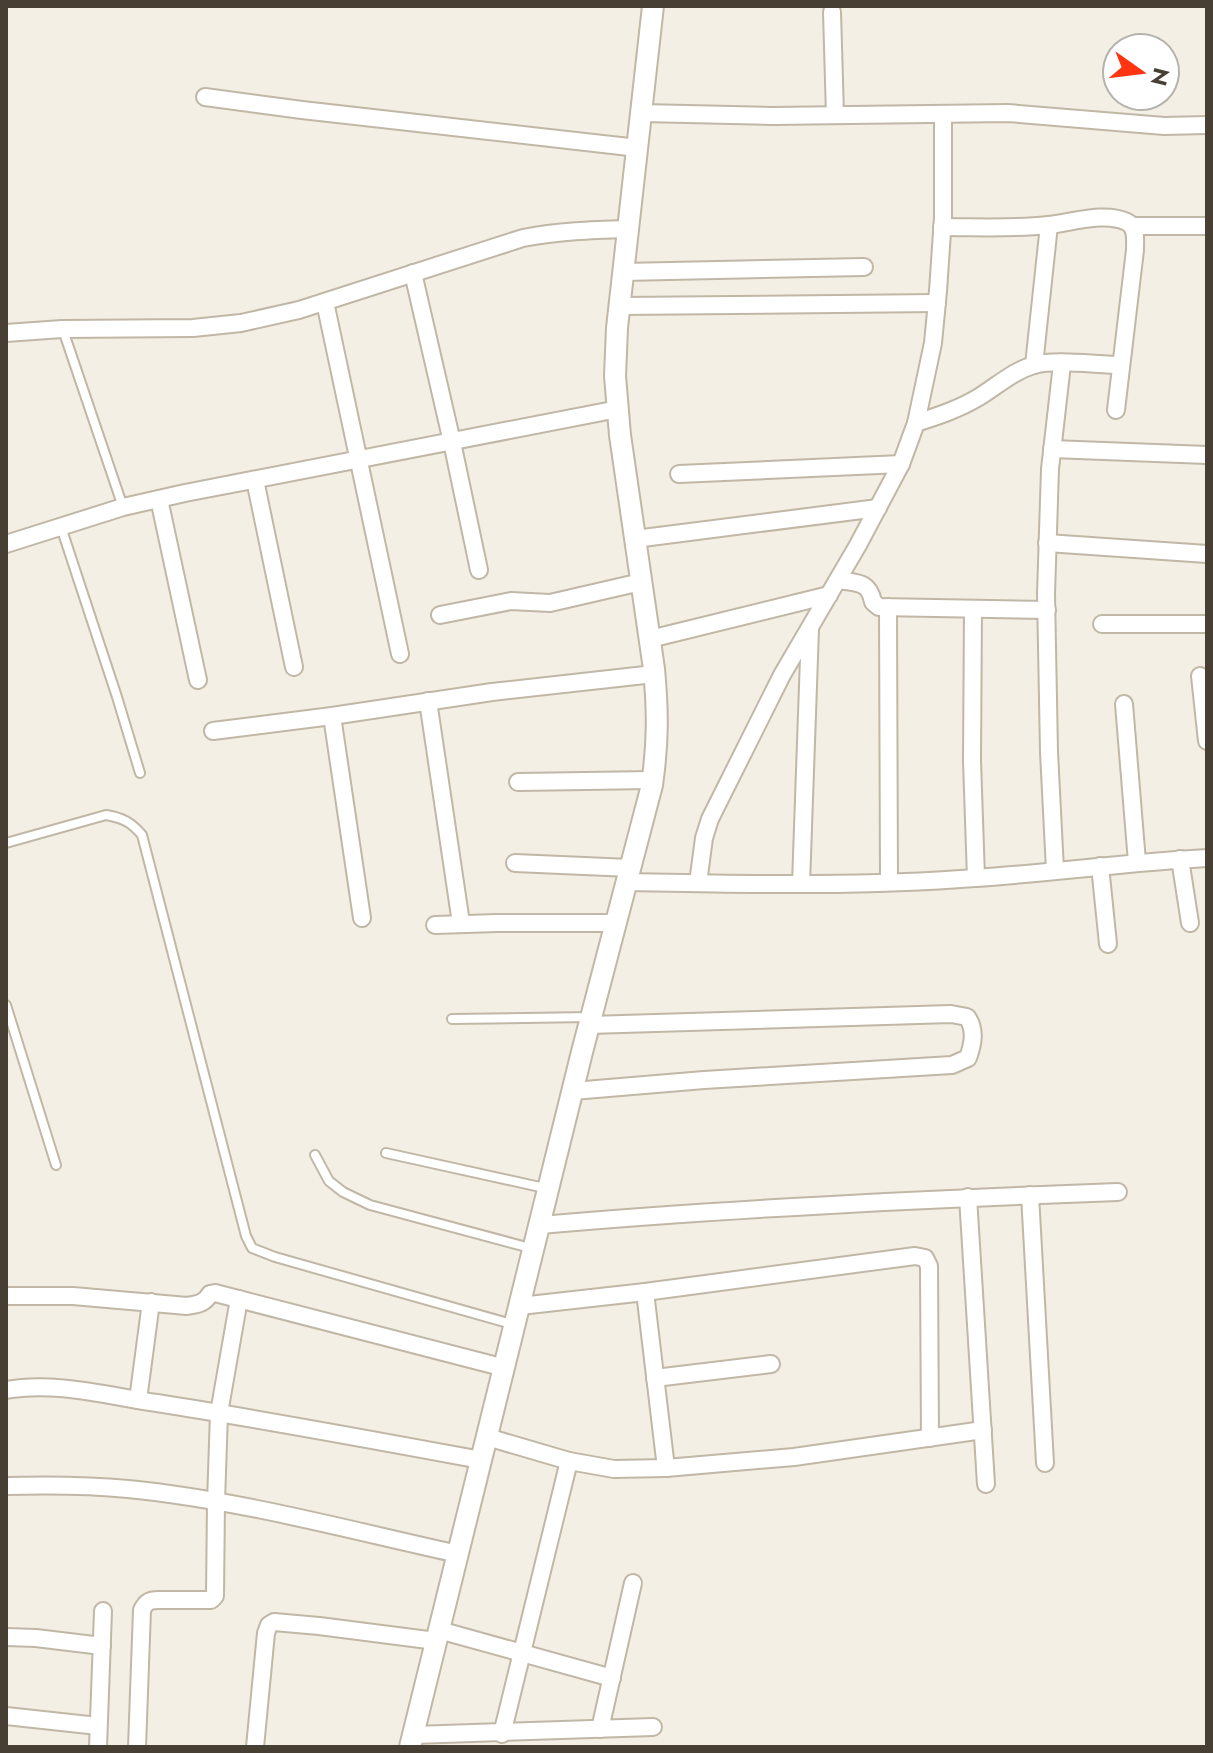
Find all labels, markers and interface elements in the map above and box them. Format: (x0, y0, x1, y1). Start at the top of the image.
north arrow (1101, 32, 1181, 112)
text: N (1143, 64, 1178, 89)

